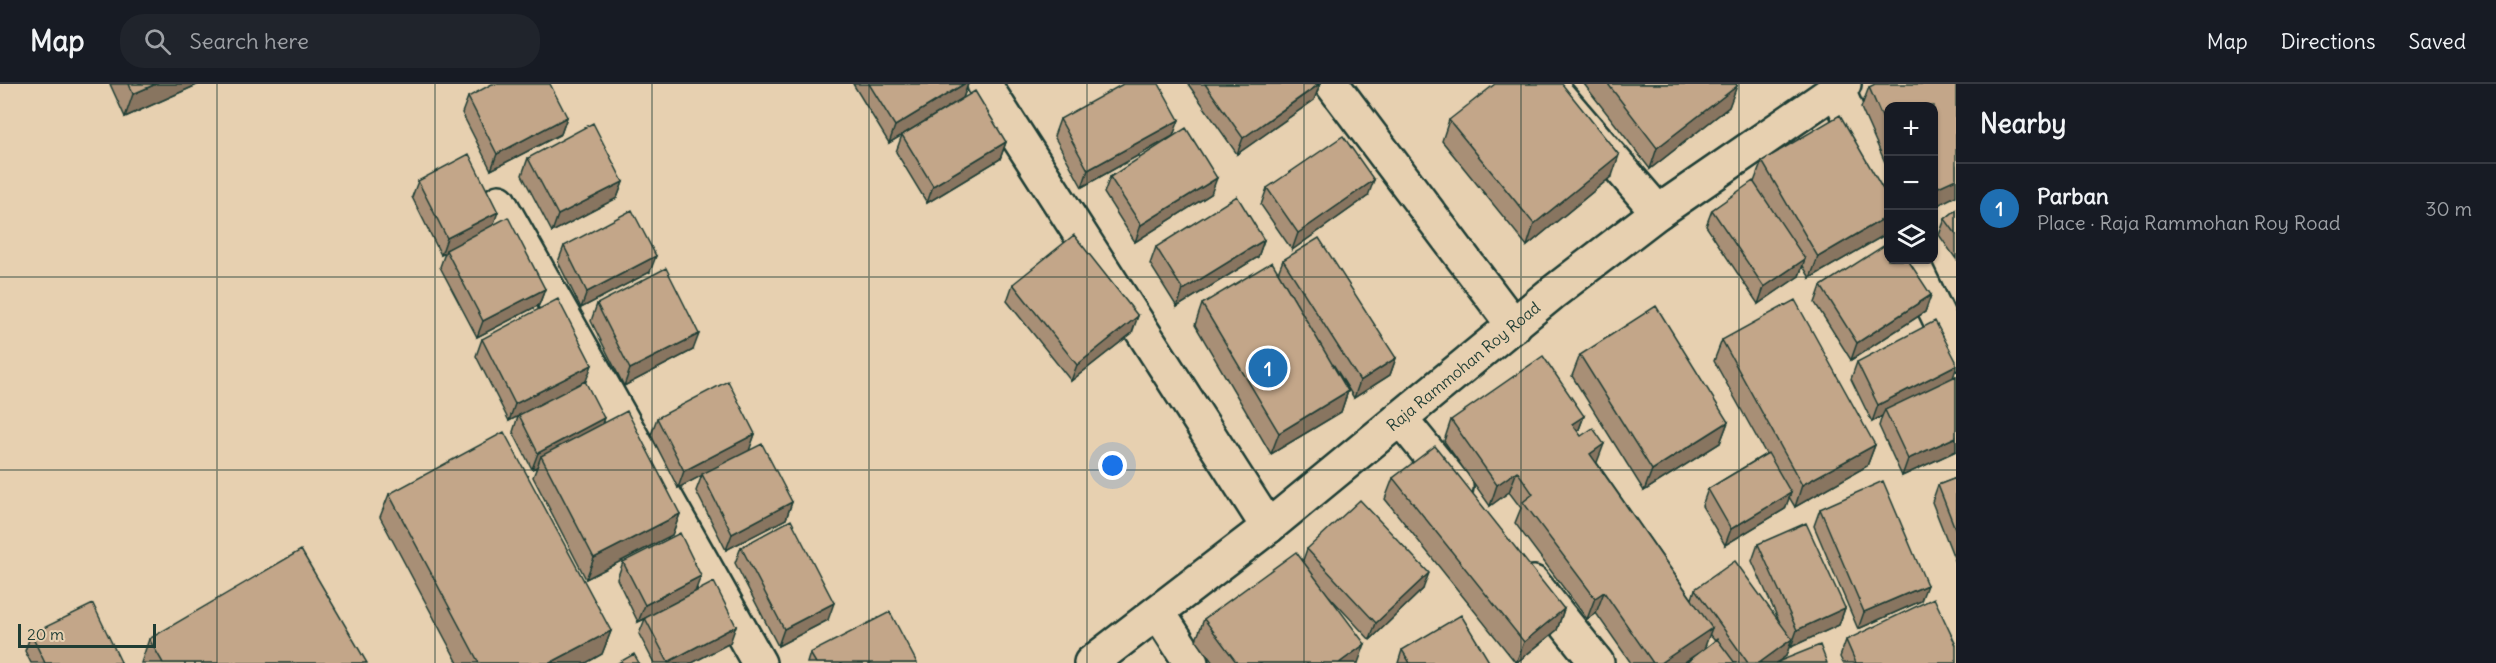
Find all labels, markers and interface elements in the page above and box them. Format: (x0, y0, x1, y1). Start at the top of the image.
search box (120, 14, 540, 68)
text: Map (30, 23, 84, 59)
icon: search (141, 25, 174, 58)
text: Search here (189, 27, 309, 55)
text: Map (2207, 28, 2248, 55)
text: Directions (2281, 28, 2375, 55)
text: Saved (2408, 28, 2466, 55)
map controls (1884, 102, 1938, 264)
button: + (1884, 102, 1938, 156)
text: Nearby (1980, 107, 2066, 140)
button: − (1884, 156, 1938, 210)
text: Parban (2037, 182, 2109, 210)
text: 1 (1996, 196, 2003, 221)
text: 30 m (2425, 196, 2472, 221)
button: layers (1884, 210, 1938, 264)
text: Place · Raja Rammohan Roy Road (2037, 210, 2341, 235)
street label: Raja Rammohan Roy Road (1382, 297, 1544, 435)
pin: 1 (1248, 346, 1288, 390)
your location (1098, 451, 1127, 480)
scale bar (18, 621, 156, 648)
text: 20 m (27, 624, 64, 644)

